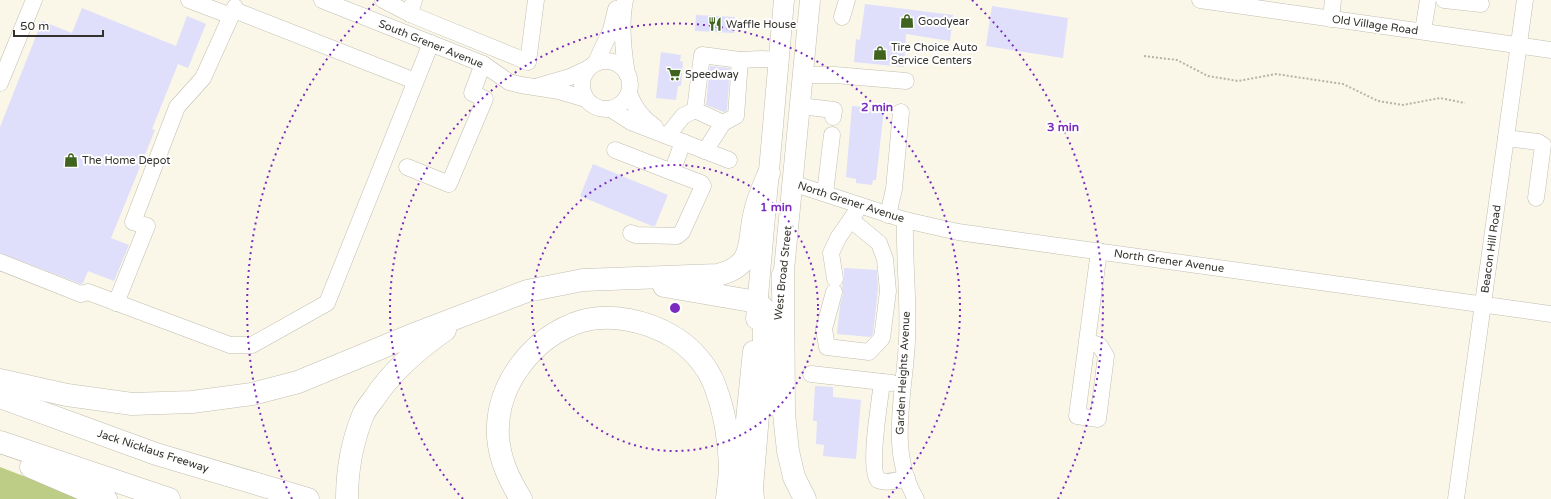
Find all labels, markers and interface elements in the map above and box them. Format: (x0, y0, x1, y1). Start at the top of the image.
scale bar (14, 12, 103, 38)
shop icon: Goodyear (899, 13, 915, 29)
street label: Old Village Road (1331, 13, 1419, 37)
place label: Goodyear (918, 15, 970, 28)
restaurant icon: Waffle House (707, 16, 723, 32)
street label: South Grener Avenue (377, 17, 485, 71)
place label: Waffle House (726, 18, 796, 31)
text: 50 m (20, 19, 49, 33)
place label: Tire Choice Auto Service Centers (891, 41, 978, 67)
shop icon: Tire Choice Auto Service Centers (872, 45, 888, 61)
supermarket icon: Speedway (666, 66, 682, 82)
place label: Speedway (685, 68, 739, 81)
text: 2 min (861, 100, 893, 114)
text: 3 min (1047, 120, 1079, 134)
shop icon: The Home Depot (63, 152, 79, 168)
place label: The Home Depot (82, 154, 171, 167)
street label: North Grener Avenue (796, 179, 906, 225)
text: 1 min (760, 200, 792, 214)
street label: Beacon Hill Road (1478, 204, 1504, 294)
street label: West Broad Street (772, 225, 794, 321)
street label: North Grener Avenue (1113, 247, 1225, 275)
centre of rings (668, 301, 682, 315)
street label: Garden Heights Avenue (893, 311, 913, 435)
street label: Jack Nicklaus Freeway (96, 427, 211, 475)

